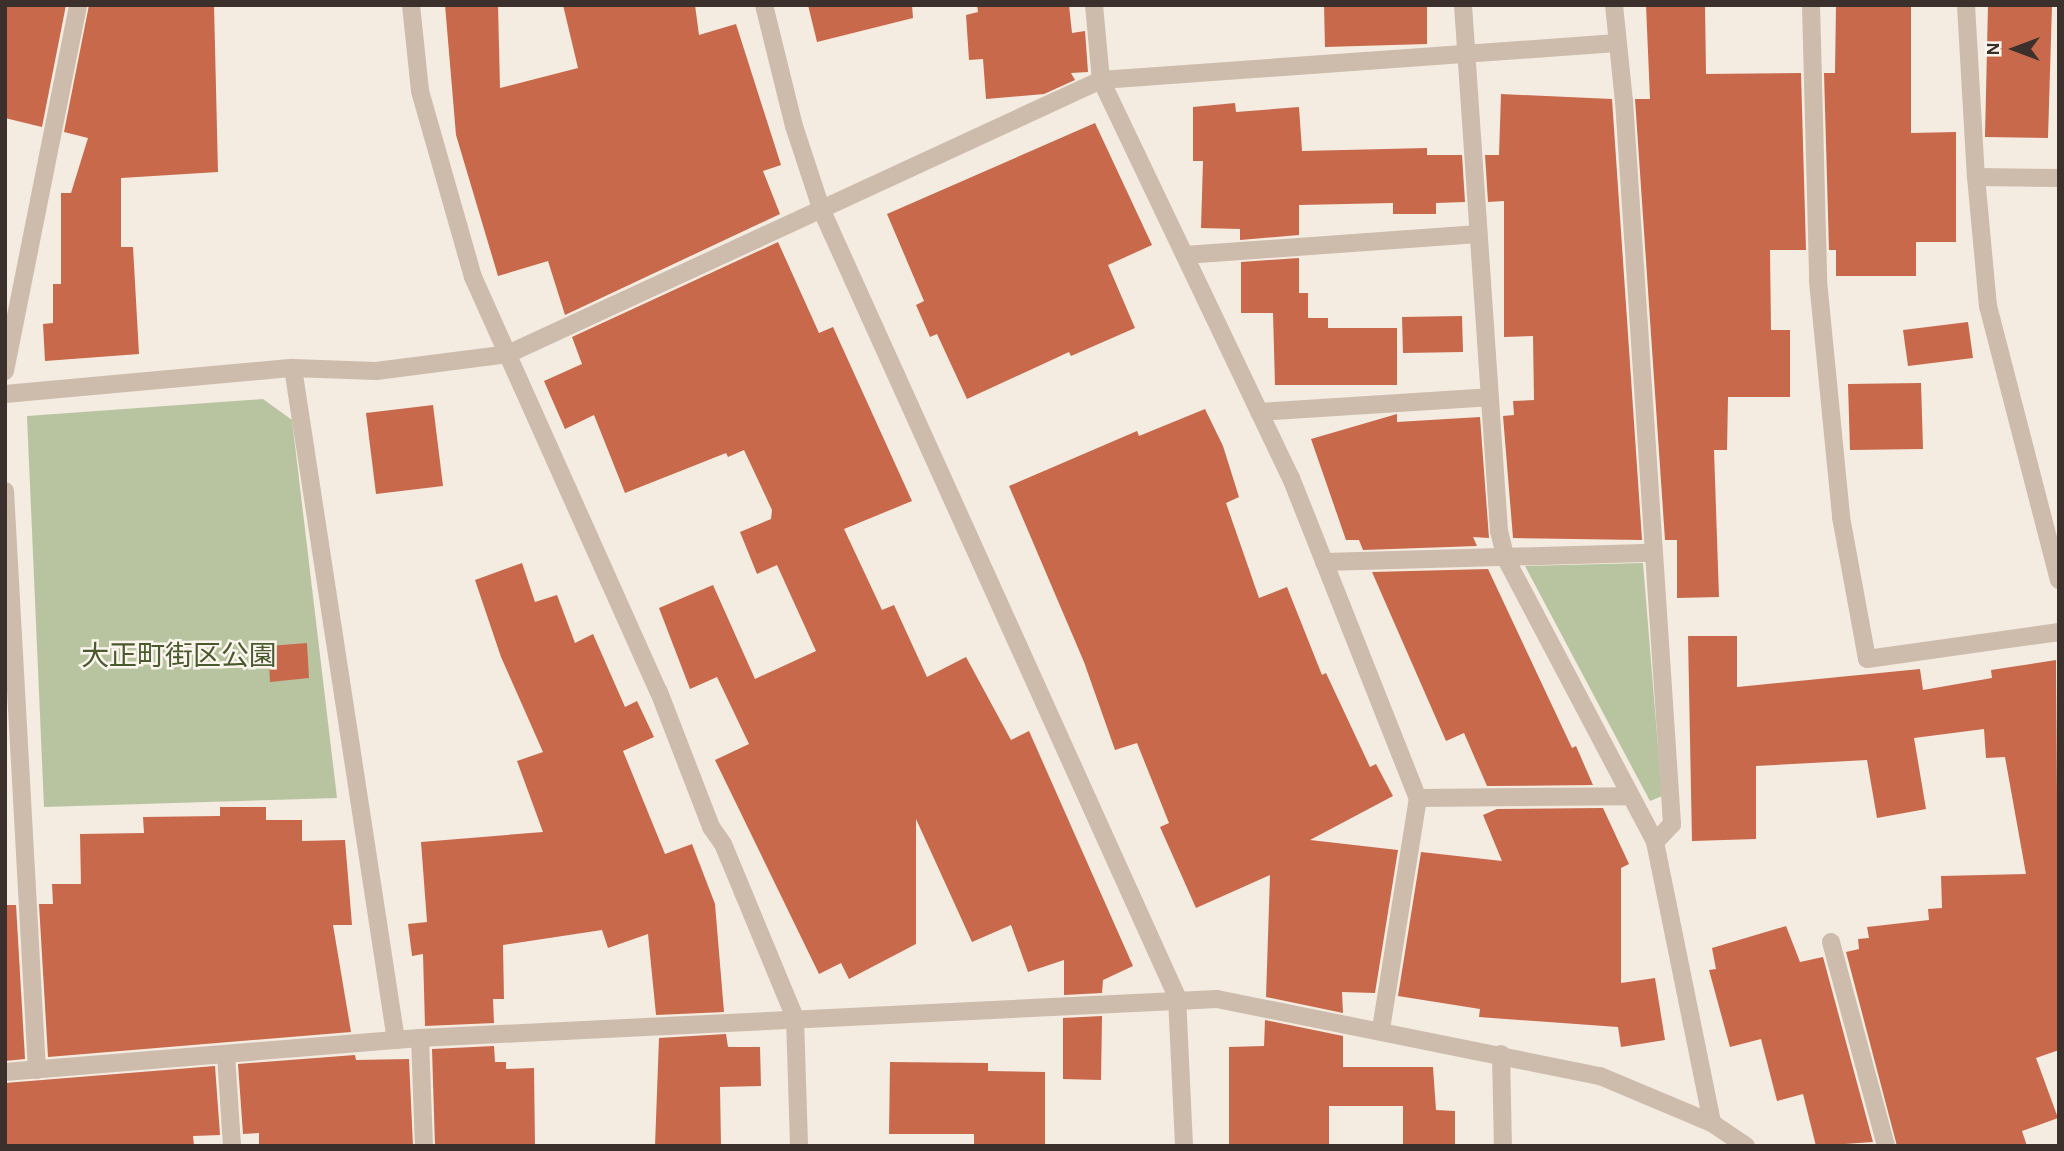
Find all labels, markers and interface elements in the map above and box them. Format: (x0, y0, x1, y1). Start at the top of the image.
north arrow (1980, 14, 2050, 84)
text: N (1984, 42, 2003, 56)
park label: 大正町街区公園 (81, 640, 277, 674)

